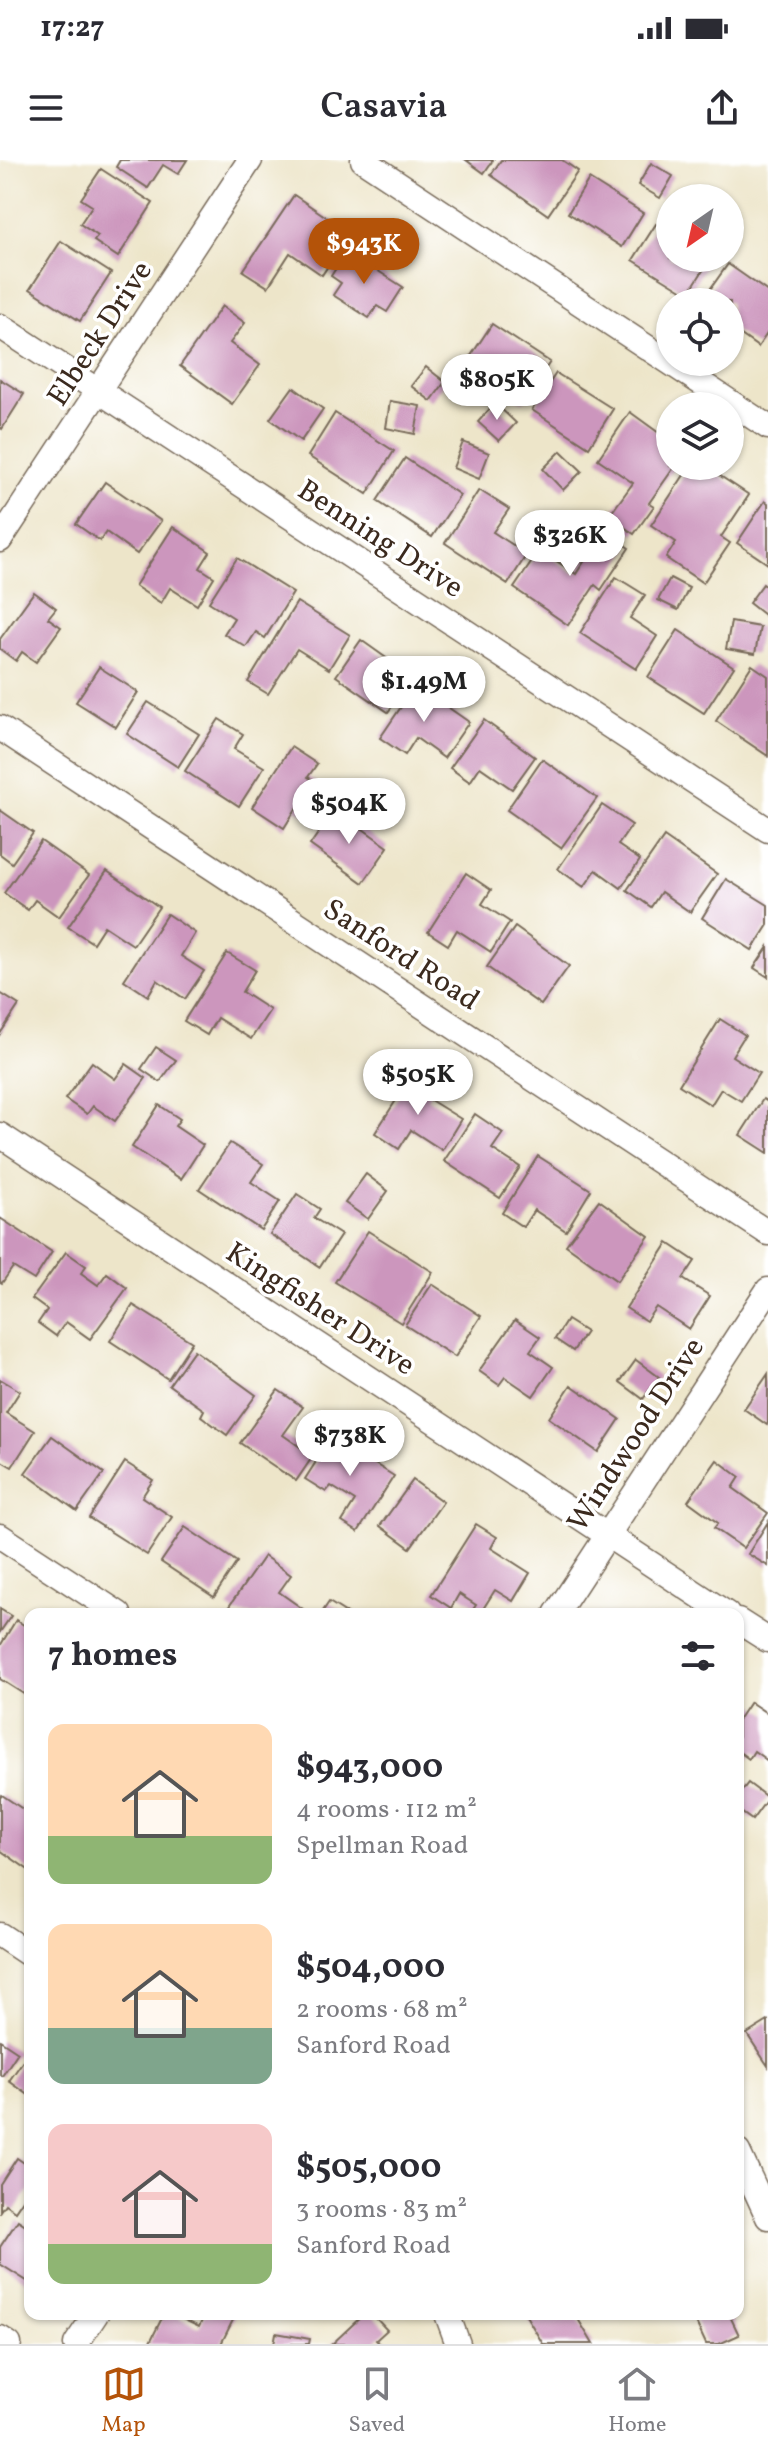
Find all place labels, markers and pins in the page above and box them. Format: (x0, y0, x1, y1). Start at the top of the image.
pin: $943K (308, 218, 420, 286)
pin: $805K (441, 354, 553, 422)
pin: $326K (514, 510, 626, 578)
pin: $1.49M (359, 656, 489, 724)
pin: $504K (293, 778, 405, 846)
pin: $505K (362, 1049, 474, 1117)
pin: $738K (294, 1410, 406, 1478)

